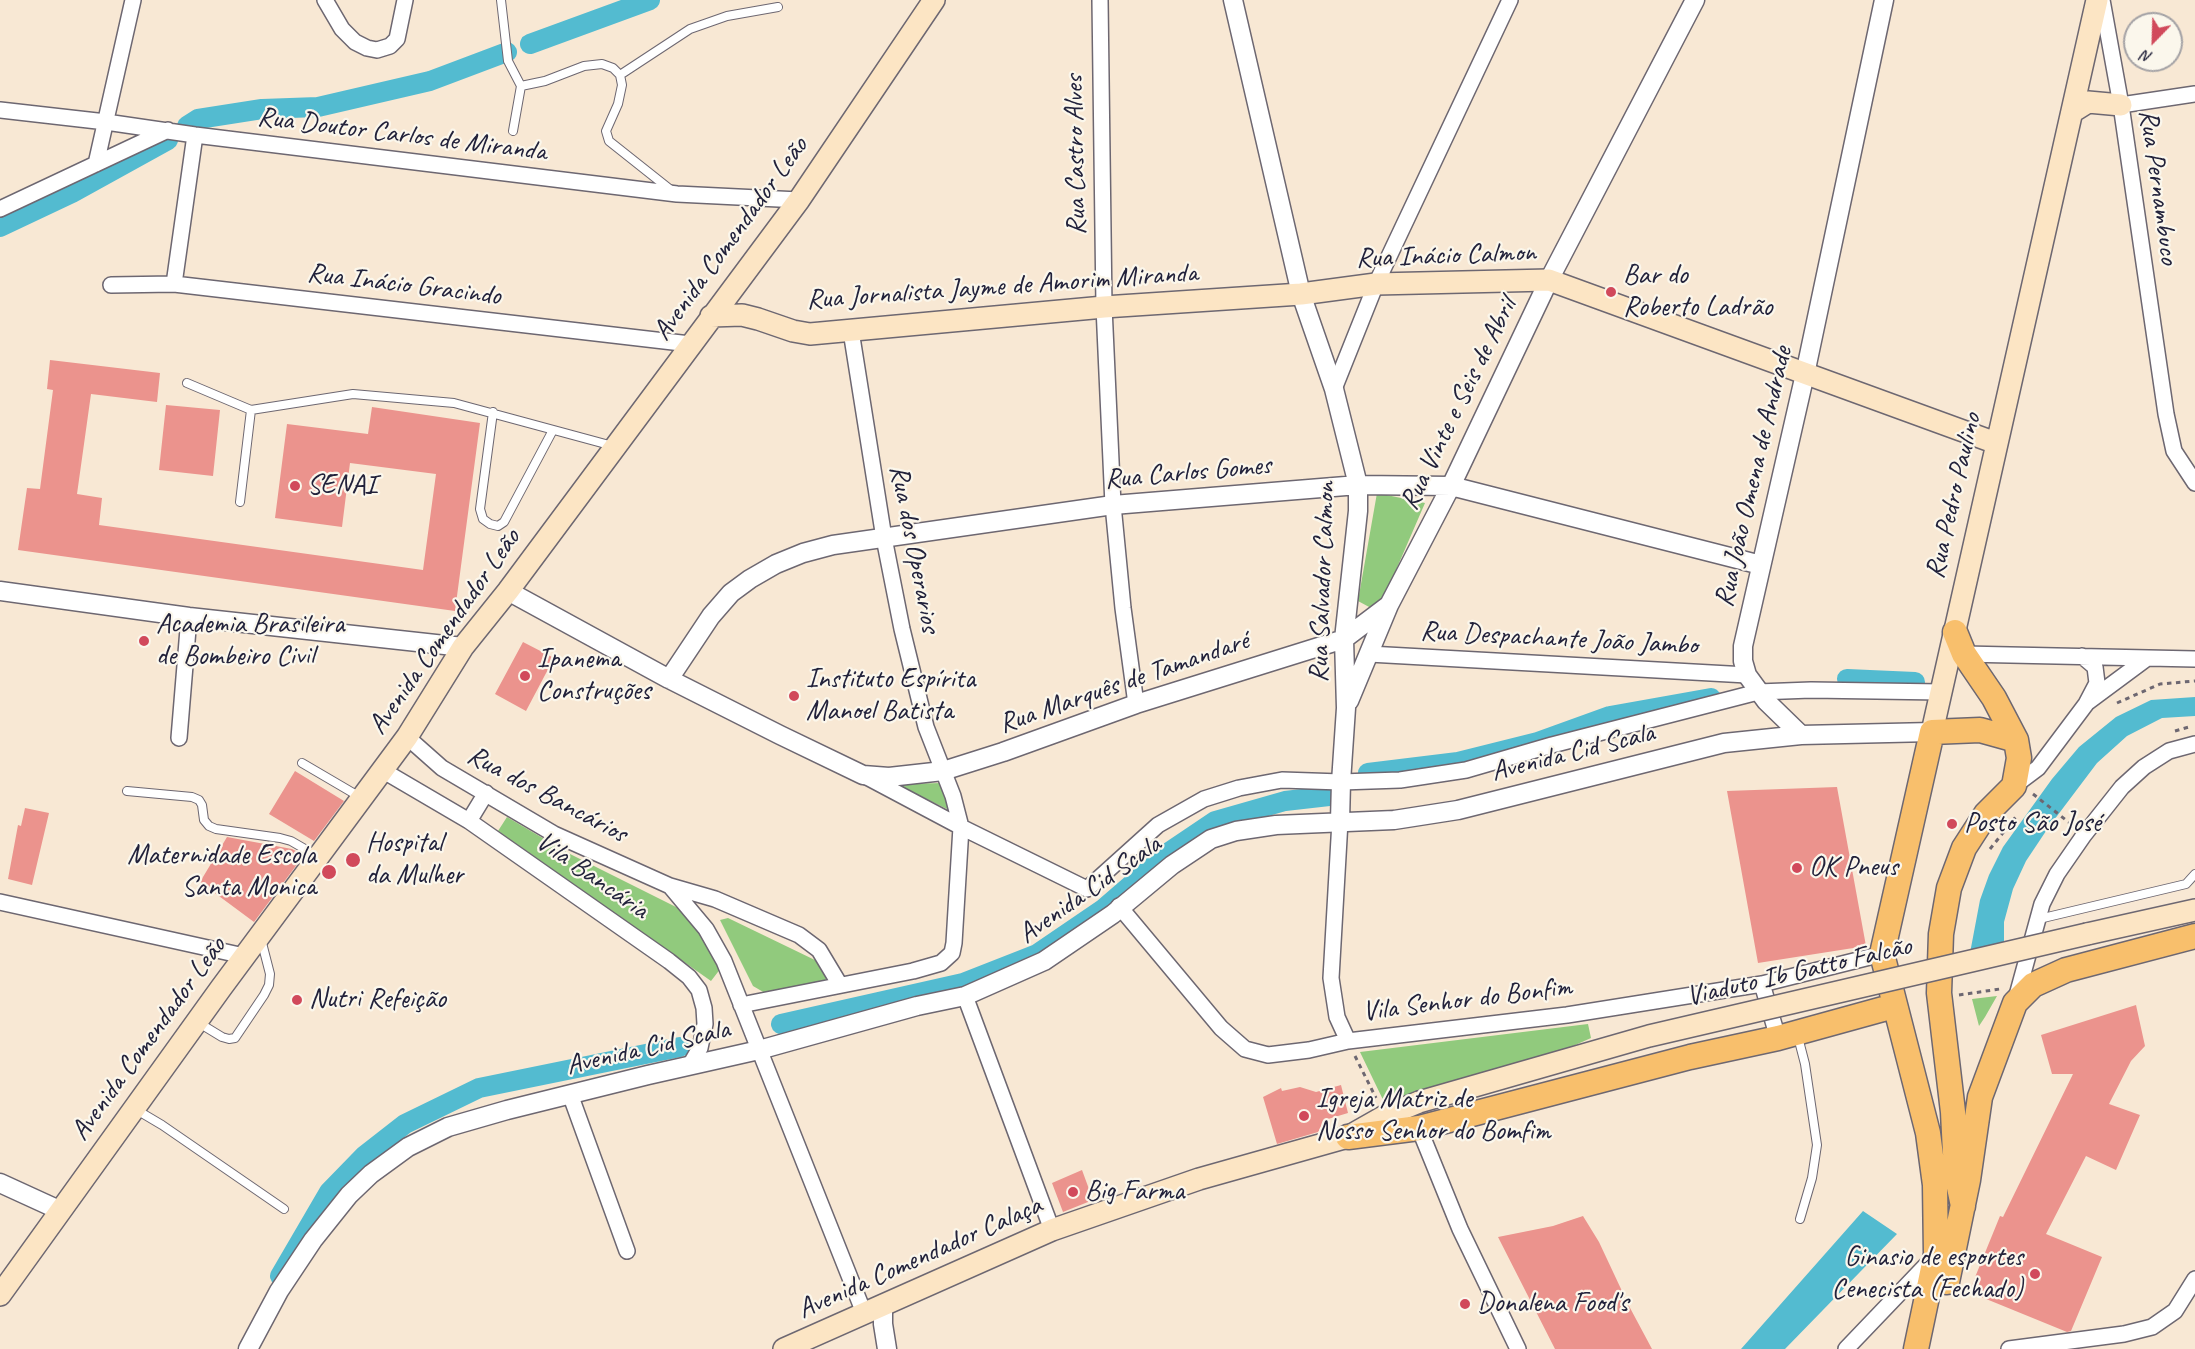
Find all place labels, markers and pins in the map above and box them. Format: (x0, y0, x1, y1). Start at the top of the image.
place label: Bar do Roberto Ladrão (1623, 259, 1772, 325)
marker: Bar do Roberto Ladrão (1604, 285, 1618, 299)
place label: SENAI (307, 469, 376, 503)
marker: SENAI (288, 479, 302, 493)
place label: Academia Brasileira de Bombeiro Civil (156, 608, 344, 674)
marker: Academia Brasileira de Bombeiro Civil (137, 634, 151, 648)
place label: Ipanema Construções (537, 643, 650, 709)
place label: Instituto Espírita Manoel Batista (806, 663, 975, 729)
marker: Ipanema Construções (518, 669, 532, 683)
marker: Instituto Espírita Manoel Batista (787, 689, 801, 703)
place label: Posto São José (1964, 807, 2101, 841)
marker: Posto São José (1945, 817, 1959, 831)
place label: Hospital da Mulher (366, 827, 463, 893)
place label: Maternidade Escola Santa Monica (127, 839, 316, 905)
marker: Hospital da Mulher (344, 851, 362, 869)
place label: OK Pneus (1809, 851, 1898, 885)
marker: OK Pneus (1790, 861, 1804, 875)
marker: Maternidade Escola Santa Monica (320, 863, 338, 881)
place label: Nutri Refeição (309, 983, 446, 1017)
marker: Nutri Refeição (290, 993, 304, 1007)
place label: Igreja Matriz de Nosso Senhor do Bomfim (1316, 1083, 1550, 1149)
marker: Igreja Matriz de Nosso Senhor do Bomfim (1297, 1109, 1311, 1123)
place label: Big Farma (1085, 1175, 1184, 1209)
marker: Big Farma (1066, 1185, 1080, 1199)
place label: Ginasio de esportes Cenecista (Fechado) (1831, 1241, 2023, 1307)
marker: Ginasio de esportes Cenecista (Fechado) (2028, 1267, 2042, 1281)
place label: Donalena Food's (1477, 1287, 1628, 1321)
marker: Donalena Food's (1458, 1297, 1472, 1311)

